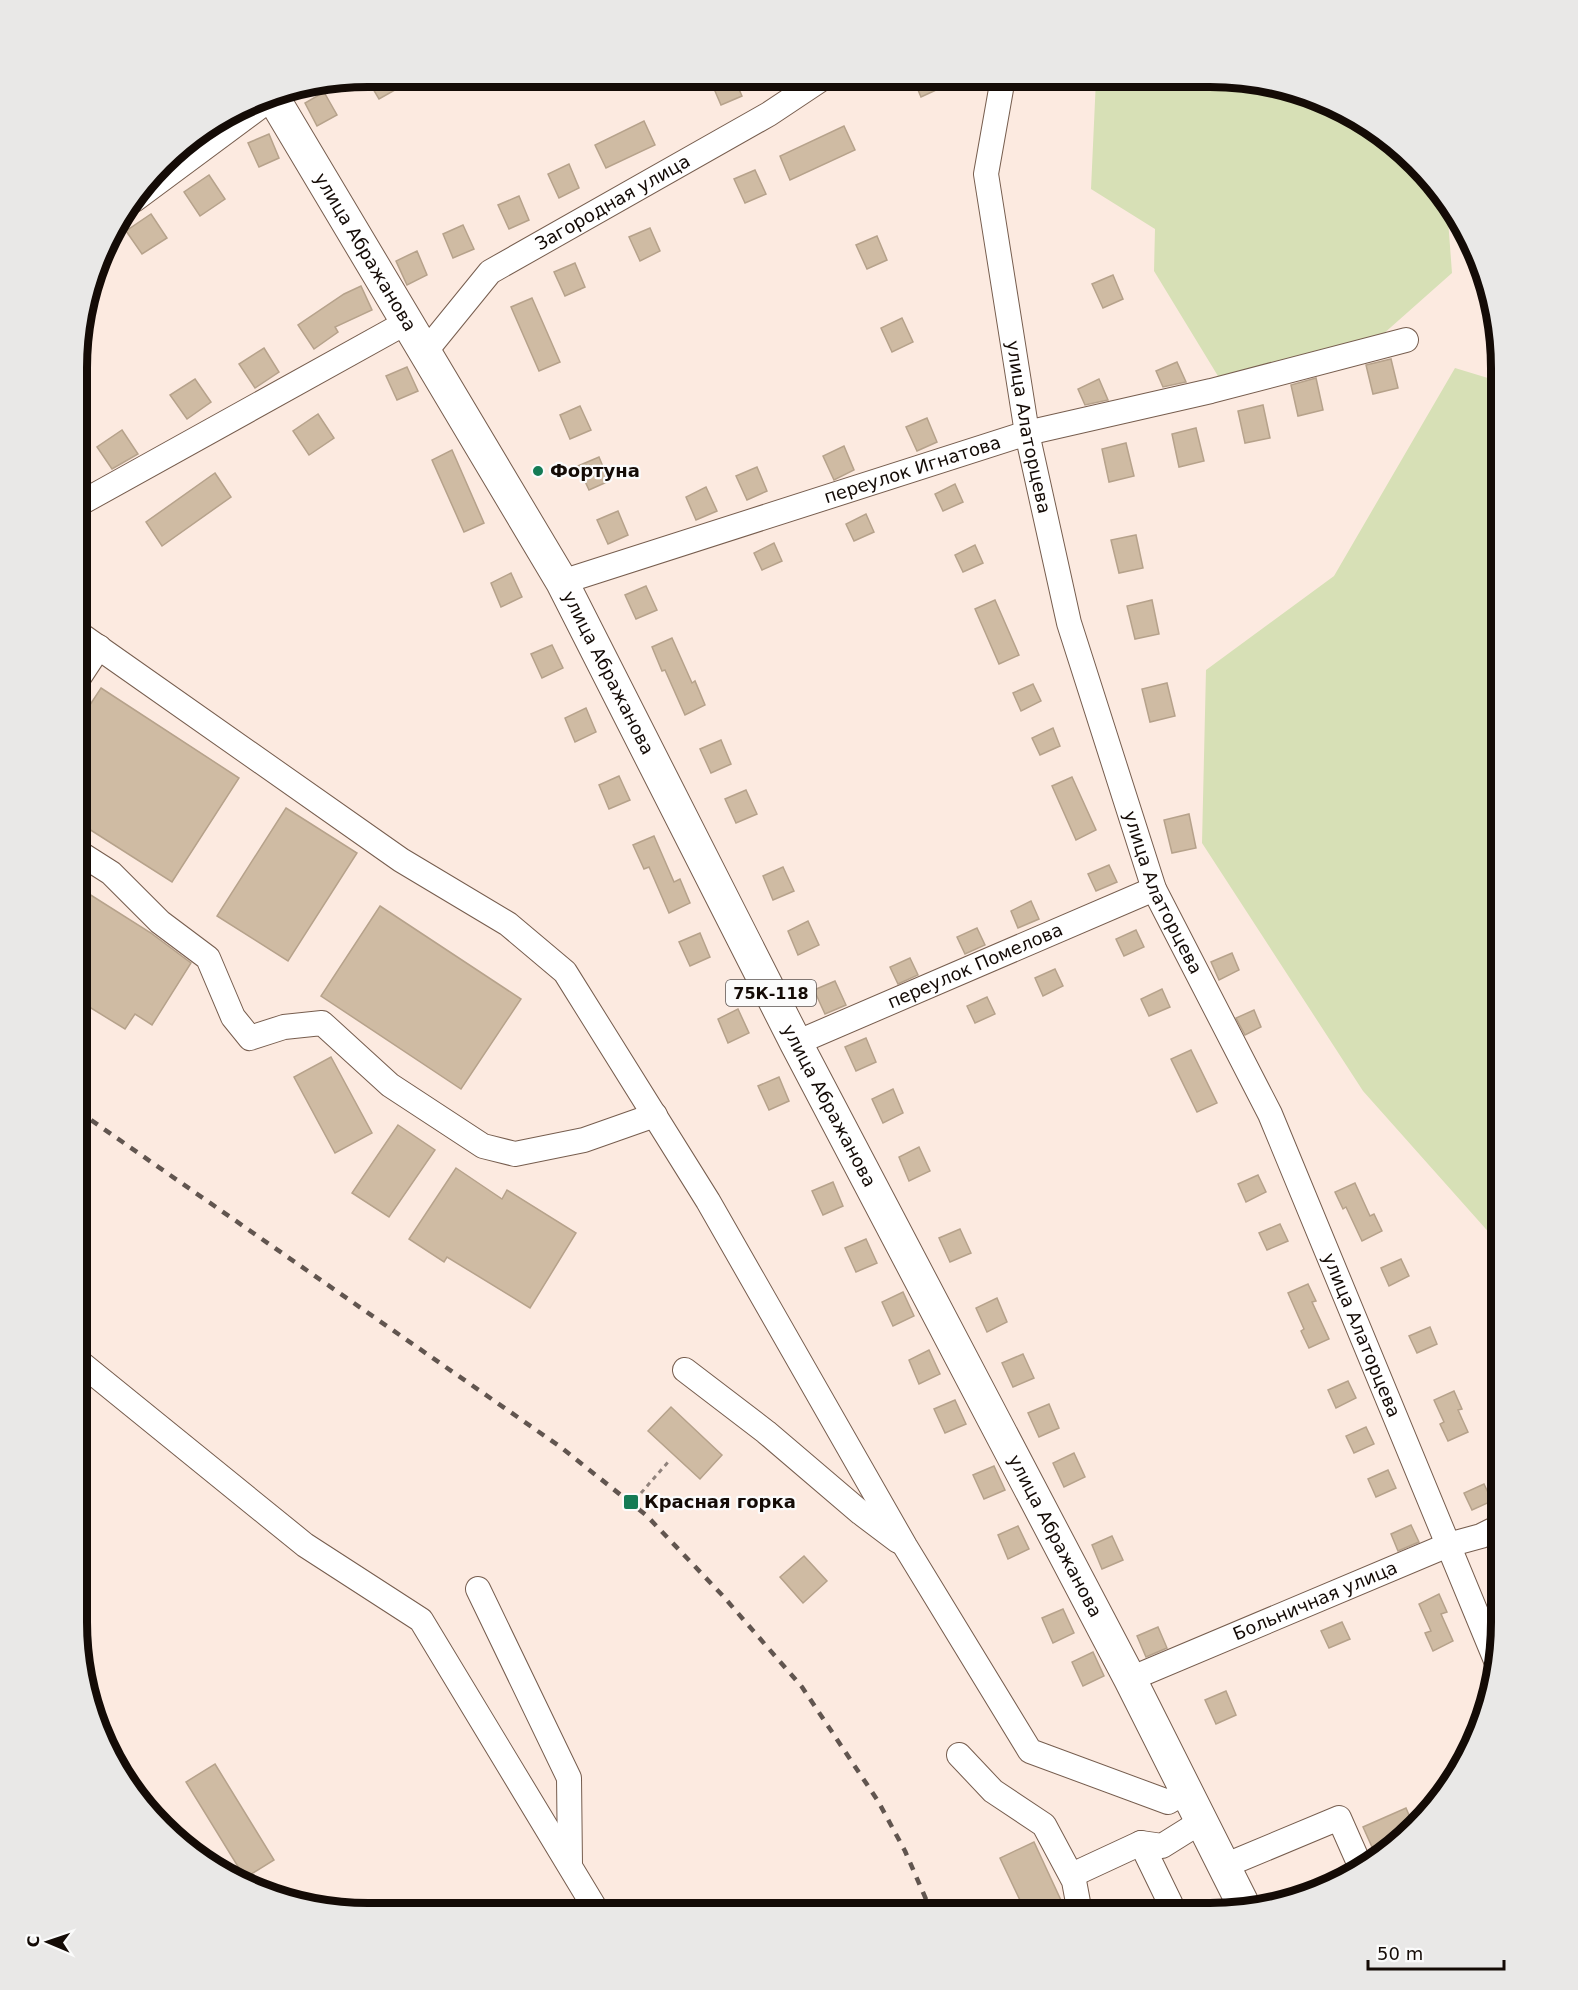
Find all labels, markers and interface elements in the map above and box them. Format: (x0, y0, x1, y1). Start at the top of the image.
street label: Загородная улица (531, 150, 693, 254)
street label: улица Абражанова (310, 169, 421, 335)
street label: улица Алаторцева (1002, 339, 1055, 515)
street label: переулок Игнатова (821, 431, 1003, 507)
place label: Фортуна (550, 460, 640, 481)
marker: Фортуна (531, 464, 545, 478)
street label: улица Абражанова (558, 587, 659, 758)
street label: улица Алаторцева (1120, 808, 1207, 977)
street label: переулок Помелова (884, 919, 1066, 1012)
road number: 75К-118 (726, 980, 816, 1006)
street label: улица Абражанова (778, 1021, 881, 1190)
street label: улица Алаторцева (1319, 1250, 1405, 1420)
street label: улица Абражанова (1004, 1451, 1107, 1621)
place label: Красная горка (644, 1491, 796, 1512)
marker: Красная горка (622, 1493, 640, 1511)
street label: Больничная улица (1230, 1557, 1400, 1644)
north arrow (18, 1912, 78, 1972)
scale bar (1368, 1933, 1504, 1971)
text: С (24, 1935, 43, 1948)
text: 50 m (1377, 1943, 1423, 1964)

